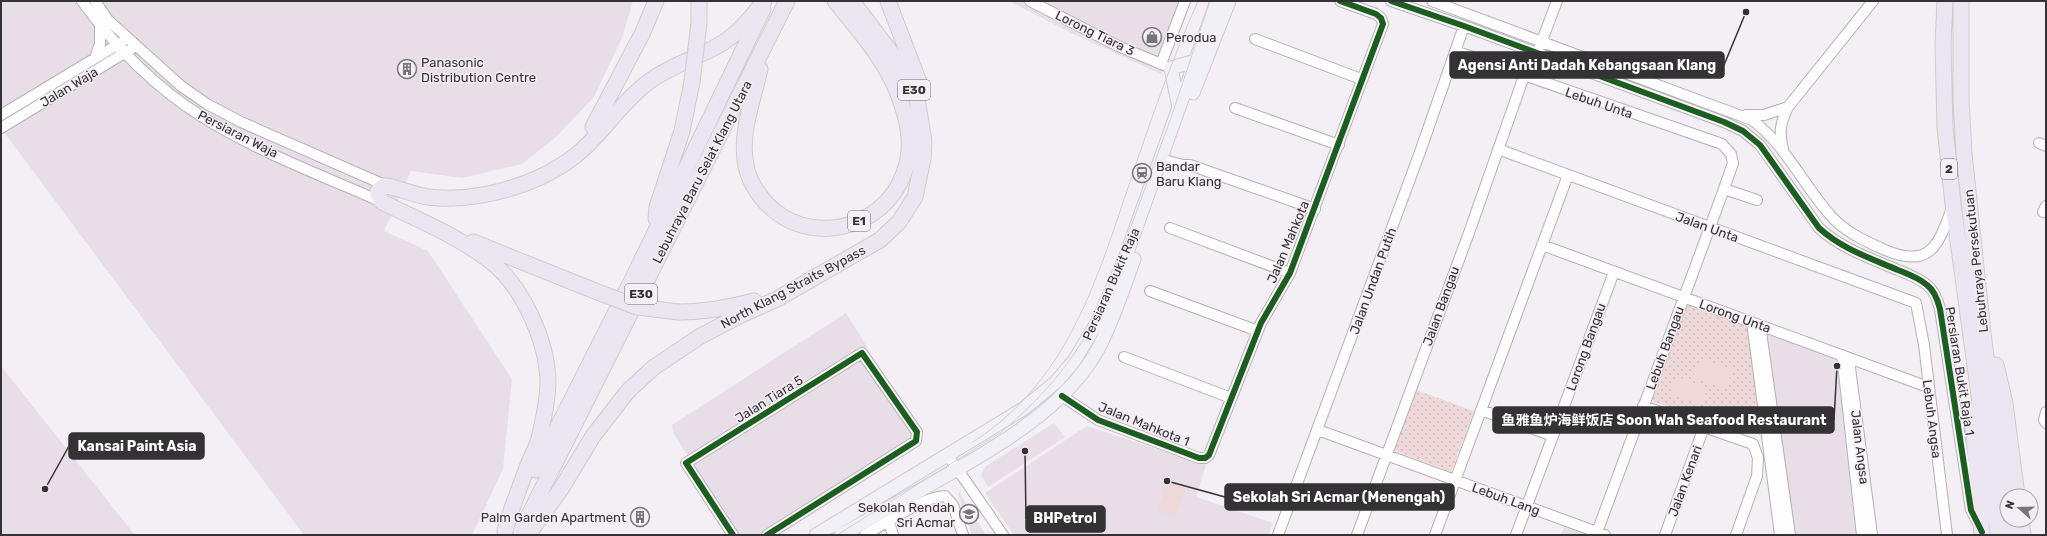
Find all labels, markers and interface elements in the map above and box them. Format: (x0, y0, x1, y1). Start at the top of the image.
street label: Lorong Tiara 3 (1053, 7, 1137, 60)
shop icon: Perodua (1141, 26, 1163, 48)
place label: Perodua (1166, 30, 1217, 45)
callout: Agensi Anti Dadah Kebangsaan Klang (1450, 52, 1724, 78)
place label: Panasonic Distribution Centre (421, 55, 536, 85)
text: Agensi Anti Dadah Kebangsaan Klang (1458, 57, 1716, 74)
building icon: Panasonic Distribution Centre (396, 58, 418, 80)
street label: Jalan Waja (38, 64, 100, 110)
street label: Lebuhraya Baru Selat Klang Utara (649, 78, 756, 266)
road number: E30 (898, 80, 930, 100)
street label: Lebuh Unta (1563, 84, 1635, 122)
street label: Persiaran Waja (195, 107, 281, 161)
place label: Bandar Baru Klang (1156, 159, 1222, 190)
road number: 2 (1941, 159, 1957, 179)
station icon: Bandar Baru Klang (1131, 162, 1153, 184)
street label: Lebuhraya Persekutuan (1961, 189, 1991, 333)
street label: Jalan Mahkota (1264, 198, 1312, 286)
street label: Jalan Unta (1673, 209, 1741, 245)
road number: E1 (848, 211, 870, 231)
street label: Persiaran Bukit Raja (1079, 225, 1143, 343)
street label: Jalan Undan Putih (1347, 226, 1399, 336)
street label: North Klang Straits Bypass (718, 242, 869, 333)
street label: Jalan Bangau (1420, 264, 1463, 348)
road number: E30 (625, 284, 657, 304)
street label: Lorong Unta (1697, 296, 1773, 337)
street label: Lorong Bangau (1563, 301, 1610, 393)
street label: Lebuh Bangau (1643, 304, 1688, 392)
street label: Persiaran Bukit Raja 1 (1942, 306, 1978, 436)
street label: Jalan Tiara 5 (732, 372, 806, 426)
street label: Lebuh Angsa (1919, 379, 1944, 459)
street label: Jalan Mahkota 1 (1096, 399, 1192, 449)
callout: 鱼雅鱼炉海鲜饭店 Soon Wah Seafood Restaurant (1493, 407, 1834, 433)
street label: Jalan Angsa (1847, 409, 1872, 485)
text: 鱼雅鱼炉海鲜饭店 Soon Wah Seafood Restaurant (1501, 412, 1827, 429)
callout: Kansai Paint Asia (69, 433, 204, 459)
text: Kansai Paint Asia (77, 438, 197, 455)
street label: Jalan Kenari (1665, 443, 1705, 519)
street label: Lebuh Lang (1470, 480, 1542, 519)
callout: Sekolah Sri Acmar (Menengah) (1225, 484, 1454, 510)
north arrow (1999, 488, 2039, 528)
text: Sekolah Sri Acmar (Menengah) (1233, 489, 1445, 506)
text: N (2003, 499, 2018, 511)
place label: Sekolah Rendah Sri Acmar (858, 500, 955, 530)
school or university icon: Sekolah Rendah Sri Acmar (958, 503, 980, 525)
building icon: Palm Garden Apartment (629, 506, 651, 528)
callout: BHPetrol (1026, 506, 1105, 532)
place label: Palm Garden Apartment (481, 510, 626, 525)
text: BHPetrol (1033, 510, 1097, 527)

